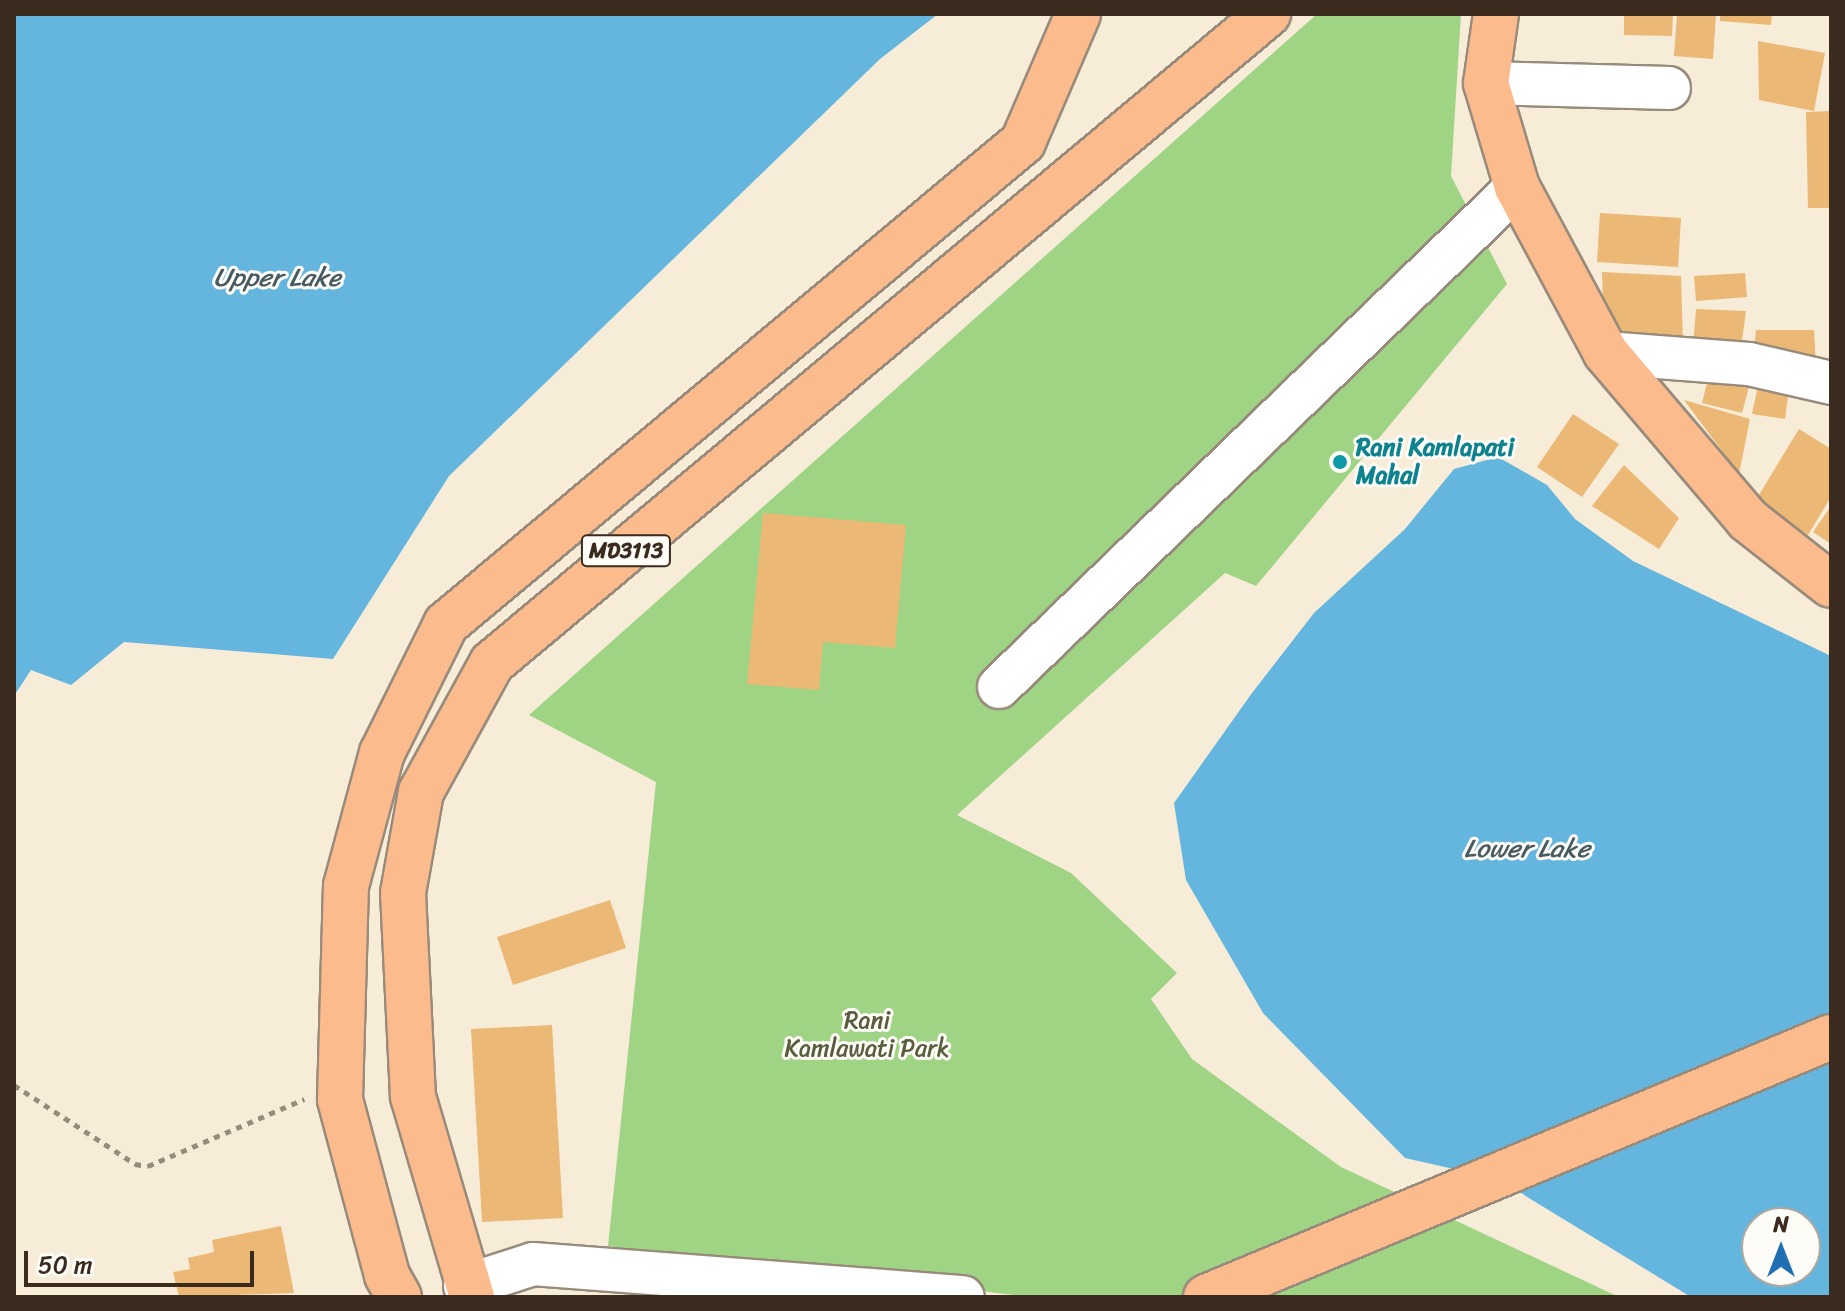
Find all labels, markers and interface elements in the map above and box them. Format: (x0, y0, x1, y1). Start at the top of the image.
water label: Upper Lake (213, 262, 341, 294)
place label: Rani Kamlapati Mahal (1356, 434, 1514, 490)
marker: Rani Kamlapati Mahal (1331, 453, 1349, 471)
road number: MD3113 (580, 533, 672, 569)
water label: Lower Lake (1464, 833, 1590, 865)
park label: Rani Kamlawati Park (784, 1007, 950, 1063)
text: N (1773, 1205, 1789, 1244)
north arrow (1741, 1207, 1821, 1287)
scale bar (28, 1235, 258, 1285)
text: 50 m (38, 1244, 93, 1286)

